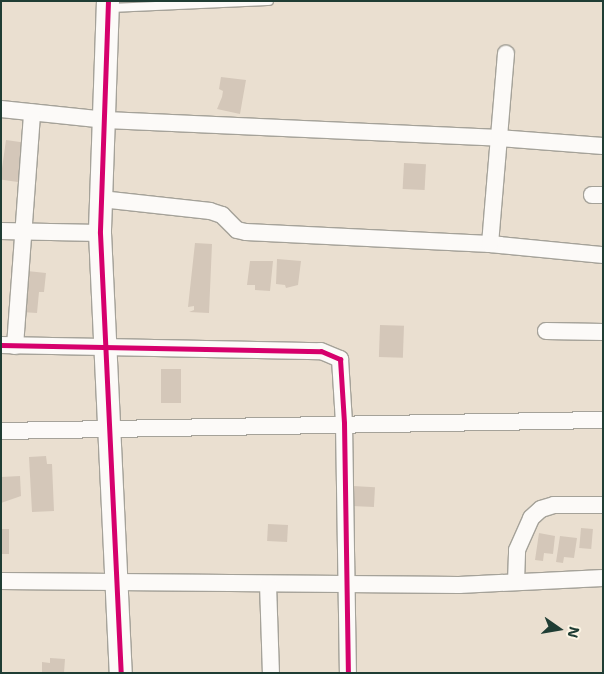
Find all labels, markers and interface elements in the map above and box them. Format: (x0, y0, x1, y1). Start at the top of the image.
north arrow (534, 604, 584, 654)
text: N (564, 625, 584, 640)

